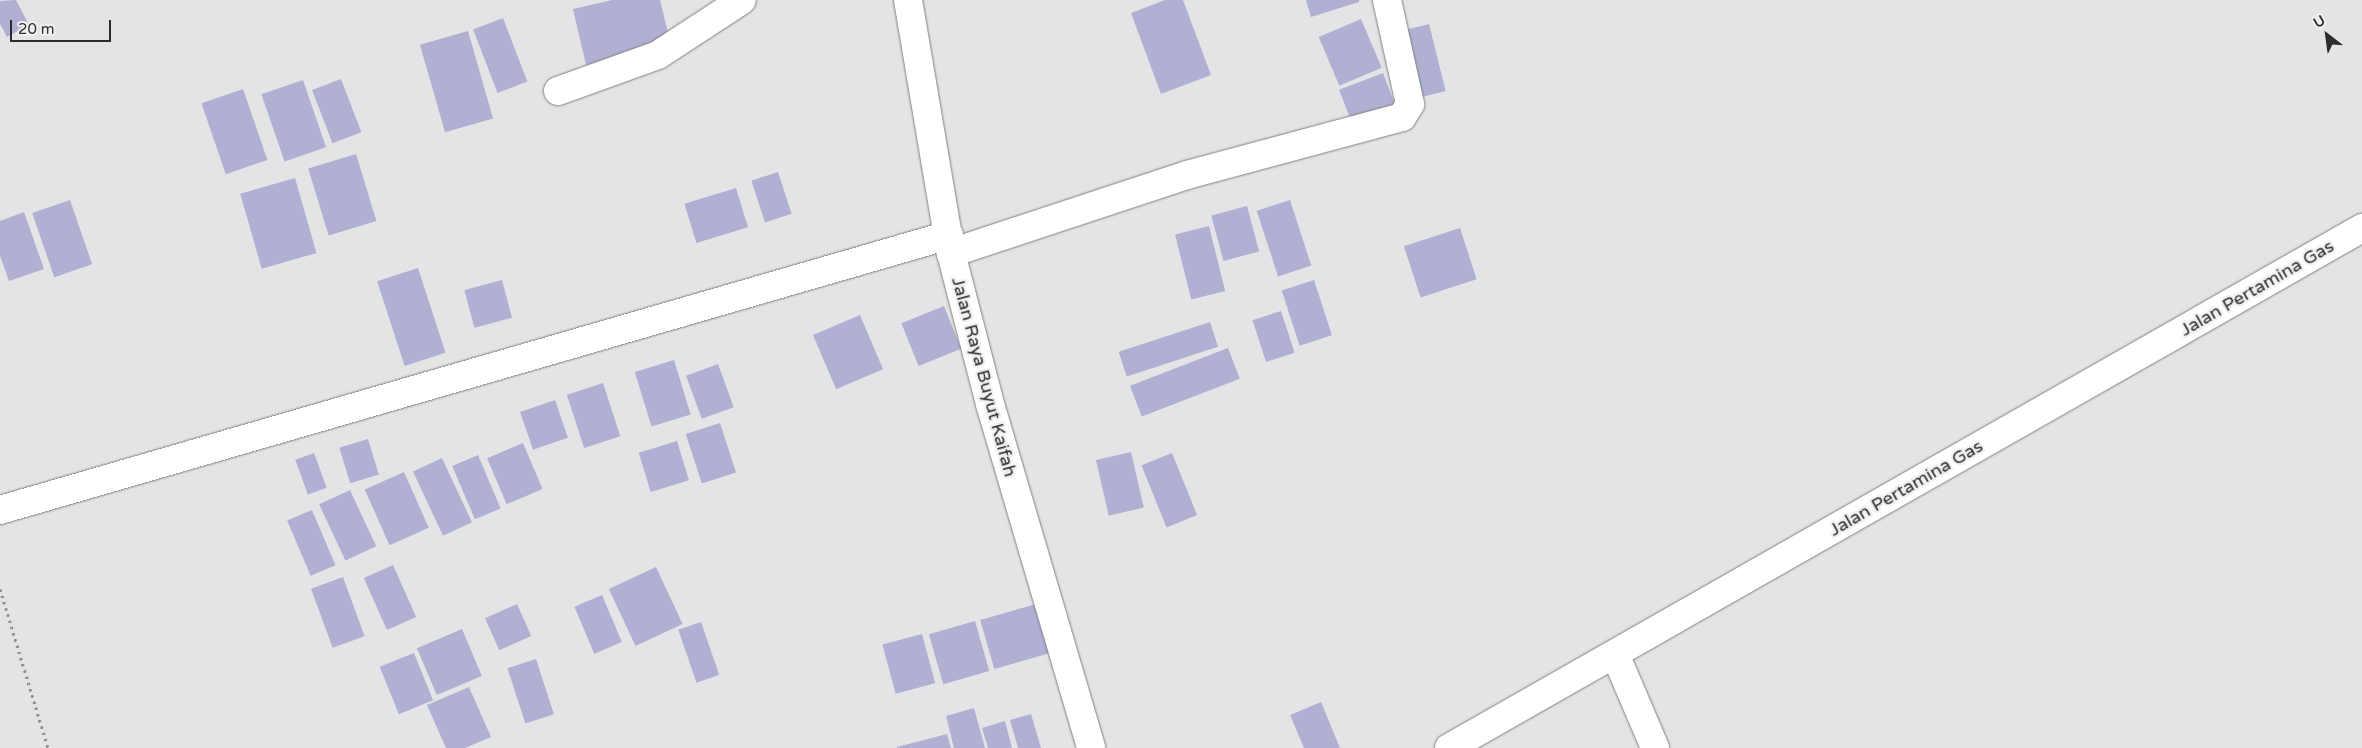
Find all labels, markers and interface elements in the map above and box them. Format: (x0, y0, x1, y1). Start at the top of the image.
scale bar (12, 10, 114, 42)
north arrow (2302, 10, 2352, 60)
text: U (2310, 12, 2328, 32)
text: 20 m (18, 20, 55, 38)
street label: Jalan Pertamina Gas (2176, 235, 2338, 341)
street label: Jalan Raya Buyut Kaifah (947, 275, 1021, 479)
street label: Jalan Pertamina Gas (1825, 435, 1987, 541)

